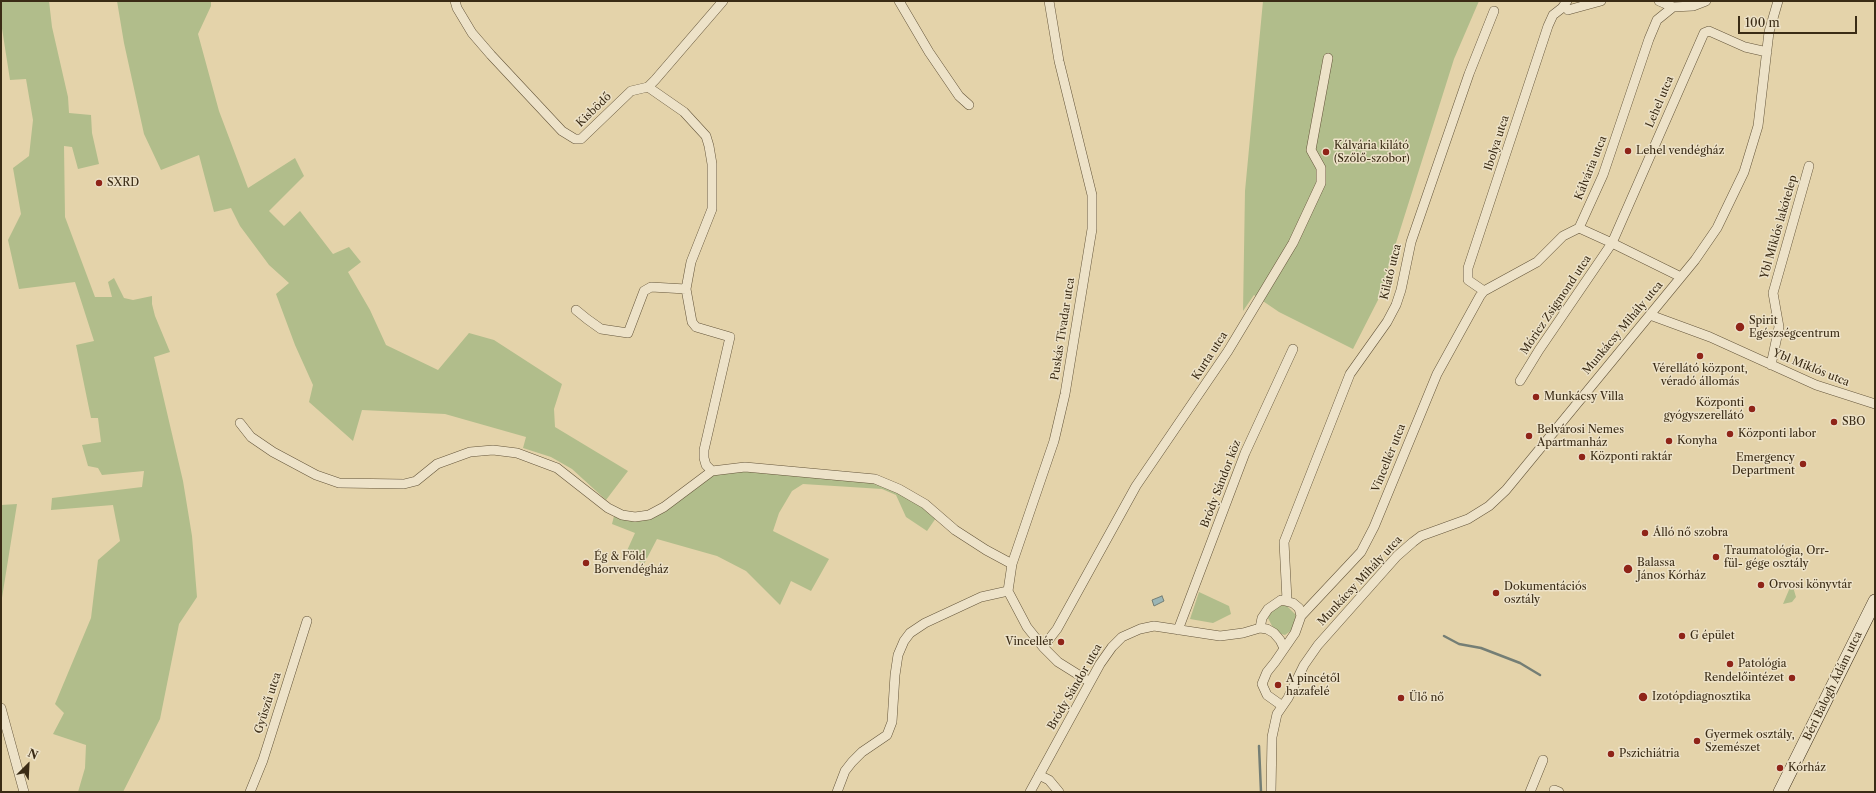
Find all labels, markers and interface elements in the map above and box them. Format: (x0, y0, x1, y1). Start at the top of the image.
scale bar (1740, 8, 1859, 34)
text: 100 m (1745, 15, 1780, 30)
street label: Lehel utca (1643, 74, 1677, 130)
street label: Kisbödő (574, 90, 614, 130)
street label: Ibolya utca (1482, 114, 1512, 172)
street label: Kálvária utca (1572, 134, 1610, 202)
place label: Kálvária kilátó (Szőlő-szobor) (1334, 139, 1410, 165)
place label: Lehel vendégház (1636, 144, 1724, 158)
marker: Lehel vendégház (1623, 146, 1633, 156)
marker: Kálvária kilátó (Szőlő-szobor) (1321, 147, 1331, 157)
street label: Ybl Miklós lakótelep (1758, 173, 1800, 281)
place label: SXRD (107, 176, 139, 190)
marker: SXRD (94, 178, 104, 188)
street label: Kilátó utca (1378, 243, 1404, 301)
street label: Móricz Zsigmond utca (1518, 253, 1594, 357)
street label: Puskás Tivadar utca (1048, 277, 1078, 381)
street label: Munkácsy Mihály utca (1580, 279, 1666, 377)
place label: Spirit Egészségcentrum (1749, 314, 1840, 340)
marker: Spirit Egészségcentrum (1734, 321, 1746, 333)
street label: Kurta utca (1190, 329, 1230, 383)
street label: Ybl Miklós utca (1771, 347, 1851, 389)
marker: Vérellátó központ, véradó állomás (1695, 351, 1705, 361)
place label: Vérellátó központ, véradó állomás (1652, 362, 1748, 388)
place label: Munkácsy Villa (1544, 390, 1624, 404)
marker: Munkácsy Villa (1531, 392, 1541, 402)
place label: Központi gyógyszerellátó (1664, 396, 1744, 422)
marker: Központi gyógyszerellátó (1747, 404, 1757, 414)
place label: SBO (1842, 415, 1865, 429)
marker: SBO (1829, 417, 1839, 427)
street label: Vincellér utca (1369, 422, 1409, 494)
place label: Belvárosi Nemes Apartmanház (1537, 423, 1624, 449)
place label: Központi labor (1738, 427, 1816, 441)
marker: Központi labor (1725, 429, 1735, 439)
marker: Belvárosi Nemes Apartmanház (1524, 431, 1534, 441)
place label: Konyha (1677, 434, 1717, 448)
marker: Konyha (1664, 436, 1674, 446)
street label: Bródy Sándor köz (1198, 438, 1244, 530)
place label: Központi raktár (1590, 450, 1672, 464)
place label: Emergency Department (1732, 451, 1795, 477)
marker: Központi raktár (1577, 452, 1587, 462)
marker: Emergency Department (1798, 459, 1808, 469)
place label: Álló nő szobra (1653, 526, 1728, 540)
marker: Álló nő szobra (1640, 528, 1650, 538)
street label: Munkácsy Mihály utca (1315, 533, 1405, 629)
place label: Traumatológia, Orr- fül- gége osztály (1724, 544, 1829, 570)
place label: Ég & Föld Borvendégház (594, 550, 669, 576)
marker: Traumatológia, Orr- fül- gége osztály (1711, 552, 1721, 562)
place label: Balassa János Kórház (1637, 556, 1706, 582)
marker: Ég & Föld Borvendégház (581, 558, 591, 568)
marker: Balassa János Kórház (1622, 563, 1634, 575)
place label: Orvosi könyvtár (1769, 578, 1852, 592)
place label: Dokumentációs osztály (1504, 580, 1586, 606)
marker: Orvosi könyvtár (1756, 580, 1766, 590)
marker: Dokumentációs osztály (1491, 588, 1501, 598)
place label: G épület (1690, 629, 1735, 643)
street label: Béri Balogh Ádám utca (1801, 629, 1865, 743)
marker: G épület (1677, 631, 1687, 641)
place label: Vincellér (1006, 635, 1053, 649)
marker: Vincellér (1056, 637, 1066, 647)
street label: Bródy Sándor utca (1045, 642, 1105, 732)
place label: Patológia (1738, 657, 1787, 671)
marker: Patológia (1725, 659, 1735, 669)
street label: Gyűszű utca (252, 671, 284, 735)
place label: Rendelőintézet (1704, 671, 1784, 685)
place label: A pincétől hazafelé (1286, 672, 1340, 698)
marker: Rendelőintézet (1787, 673, 1797, 683)
marker: A pincétől hazafelé (1273, 680, 1283, 690)
place label: Izotópdiagnosztika (1652, 690, 1751, 704)
place label: Ülő nő (1409, 691, 1444, 705)
marker: Izotópdiagnosztika (1637, 691, 1649, 703)
marker: Ülő nő (1396, 693, 1406, 703)
place label: Gyermek osztály, Szemészet (1705, 728, 1795, 754)
marker: Gyermek osztály, Szemészet (1692, 736, 1702, 746)
north arrow (8, 745, 48, 785)
text: N (26, 746, 40, 762)
place label: Pszichiátria (1619, 747, 1679, 761)
marker: Pszichiátria (1606, 749, 1616, 759)
place label: Kórház (1788, 761, 1826, 775)
marker: Kórház (1775, 763, 1785, 773)

